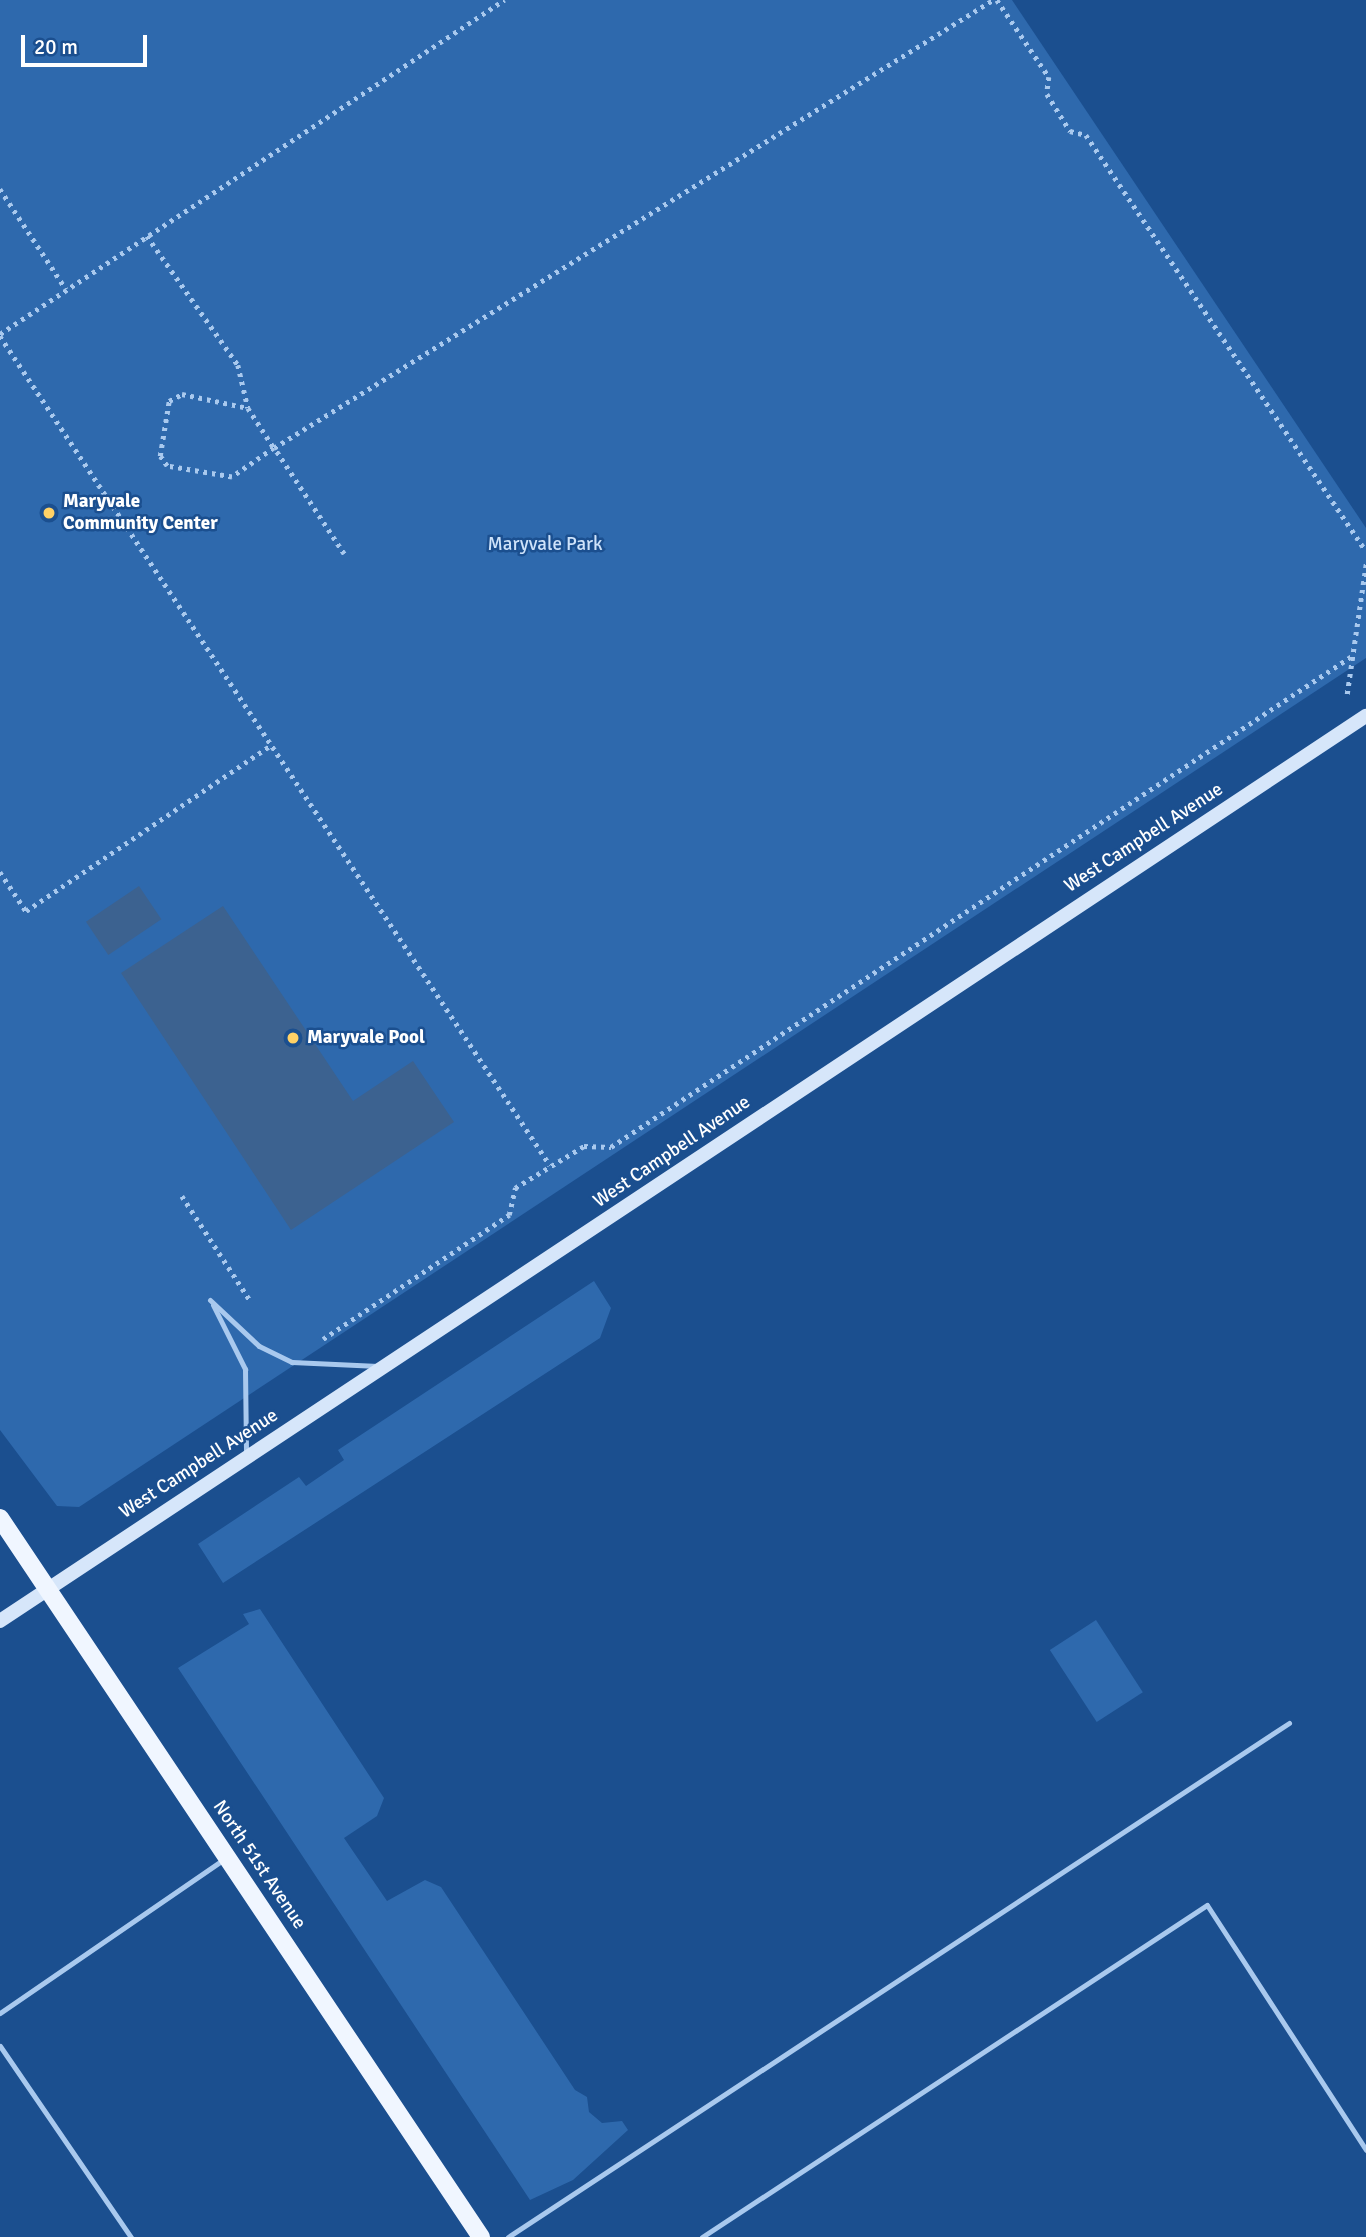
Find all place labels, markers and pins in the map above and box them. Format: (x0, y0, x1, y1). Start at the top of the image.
place label: Maryvale Community Center (63, 491, 218, 535)
marker: Maryvale Community Center (41, 505, 57, 521)
place label: Maryvale Pool (307, 1027, 425, 1049)
marker: Maryvale Pool (285, 1030, 301, 1046)

